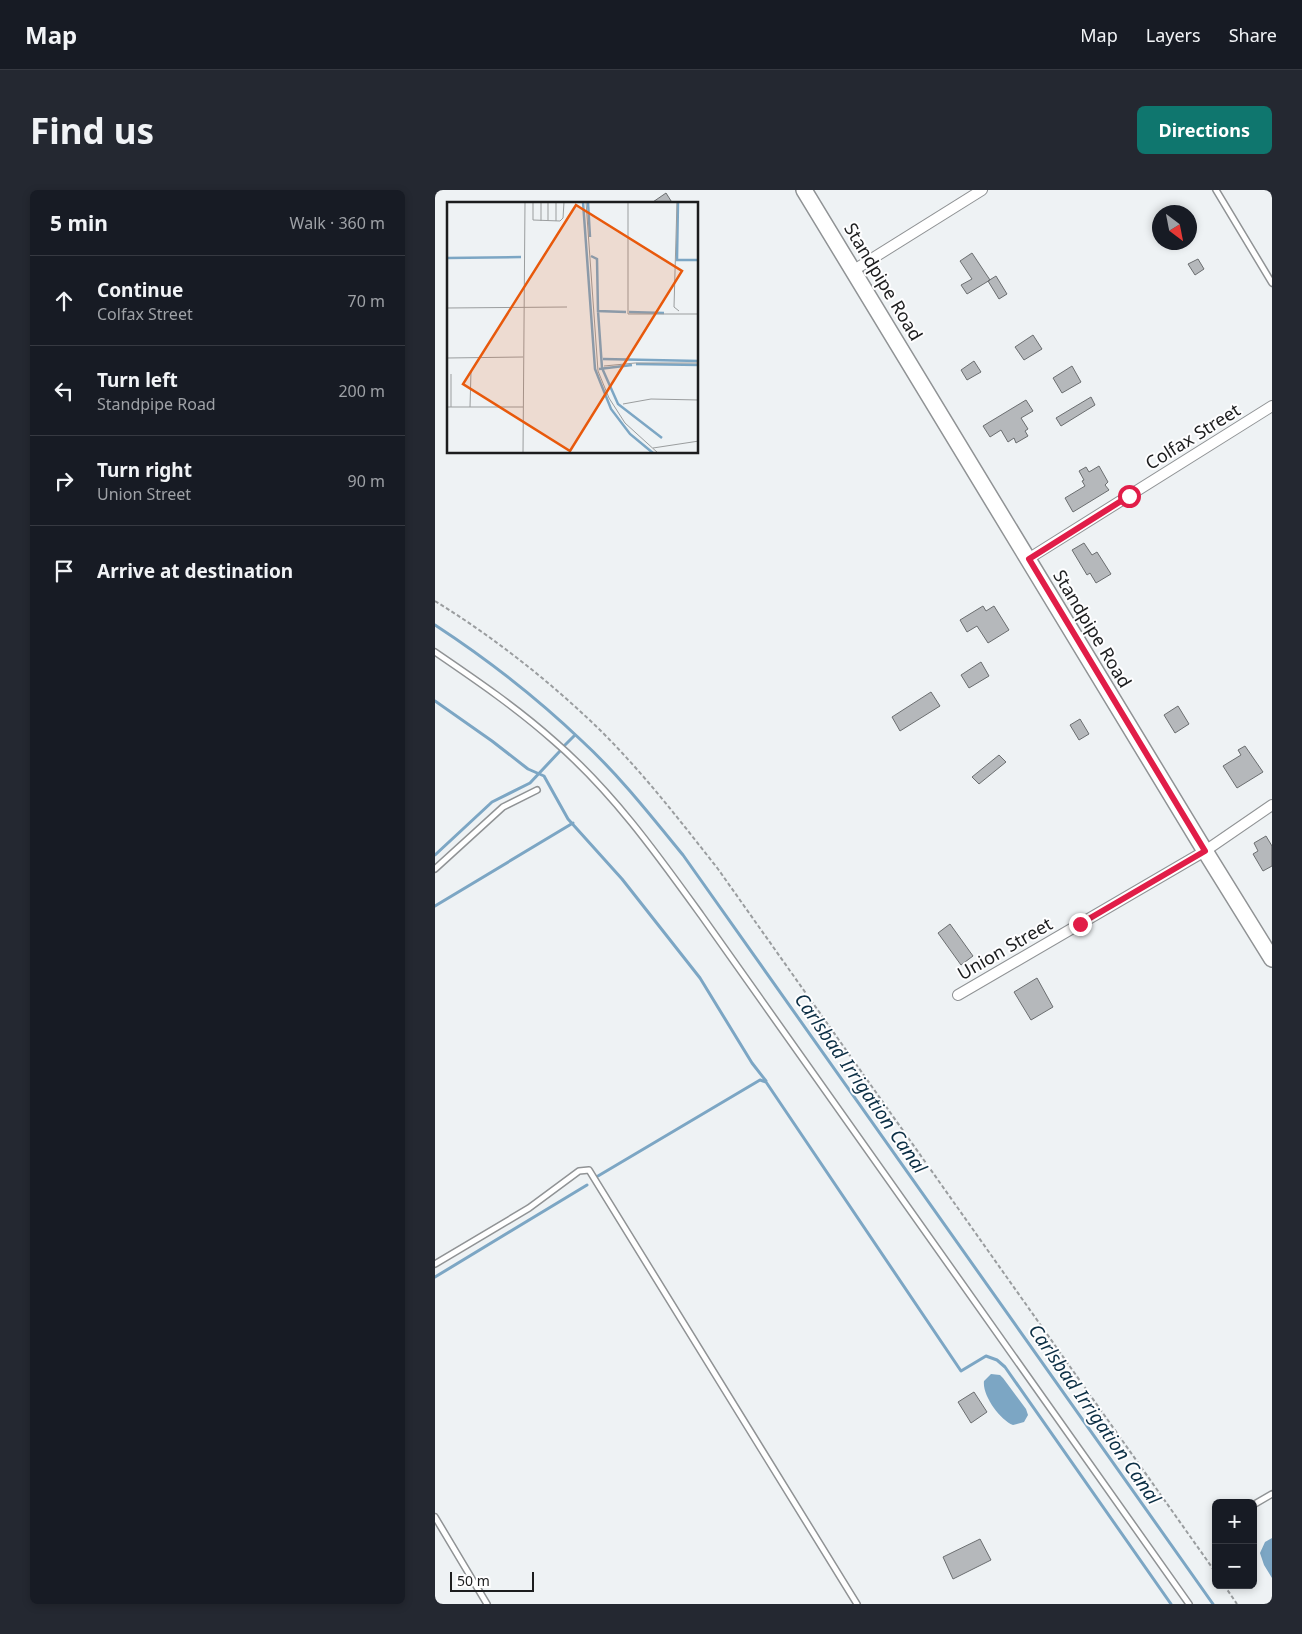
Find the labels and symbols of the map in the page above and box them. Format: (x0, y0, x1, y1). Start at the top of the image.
inset map (447, 202, 699, 454)
north arrow (1152, 205, 1197, 250)
street label: Standpipe Road (839, 218, 929, 345)
street label: Colfax Street (1140, 397, 1245, 475)
route start (1118, 485, 1141, 508)
street label: Standpipe Road (1048, 565, 1138, 692)
street label: Union Street (953, 911, 1057, 985)
route end (1069, 913, 1092, 936)
water label: Carlsbad Irrigation Canal (789, 988, 934, 1179)
water label: Carlsbad Irrigation Canal (1023, 1319, 1168, 1510)
scale bar (450, 1569, 534, 1592)

